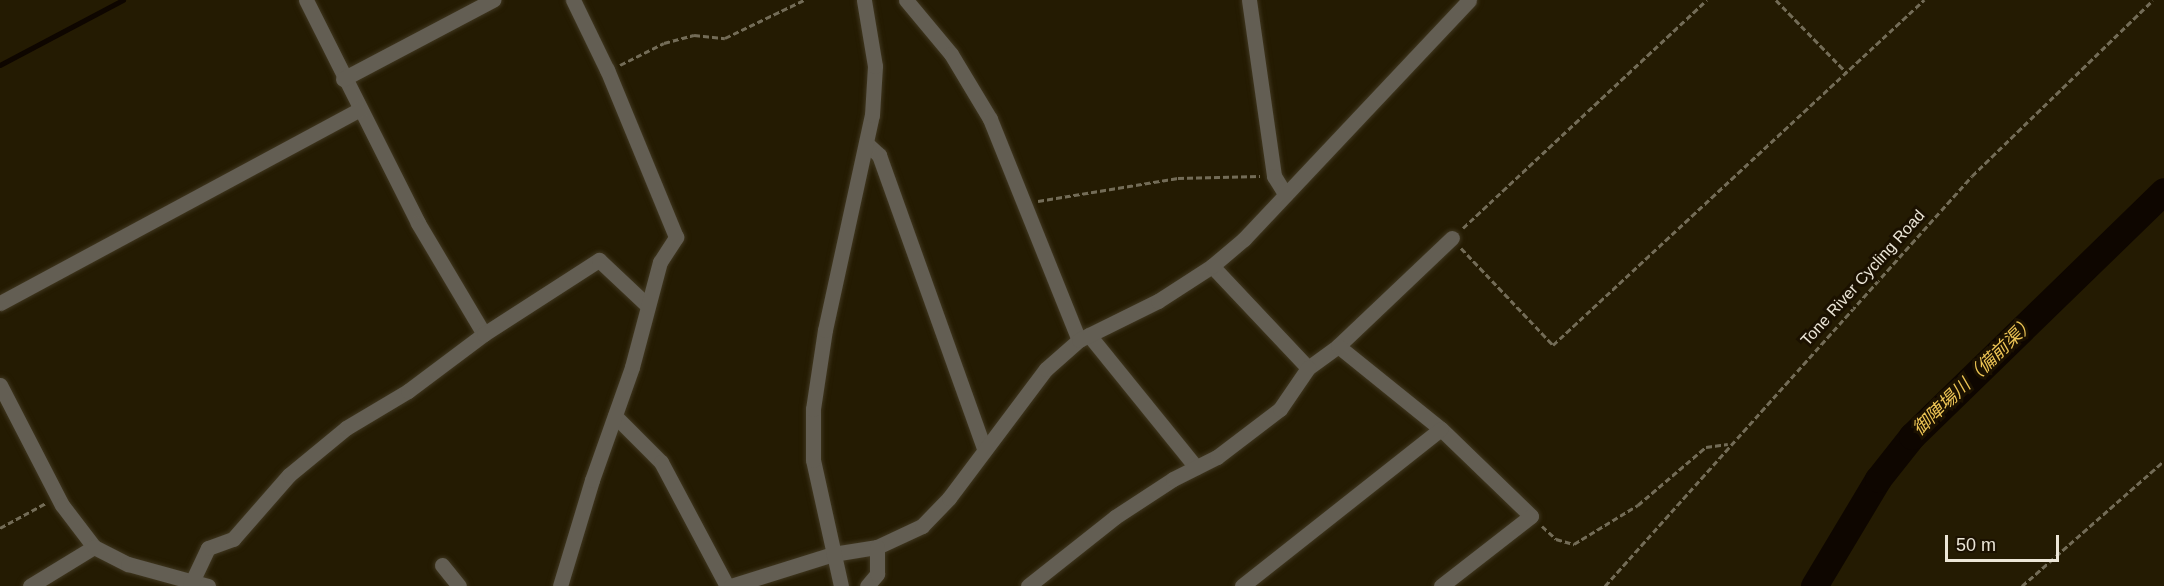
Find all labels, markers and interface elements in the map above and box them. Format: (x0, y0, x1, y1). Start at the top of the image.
street label: Tone River Cycling Road (1797, 206, 1929, 350)
water label: 御陣場川（備前渠） (1908, 312, 2040, 440)
scale bar (1948, 523, 2062, 561)
text: 50 m (1956, 535, 1996, 555)

